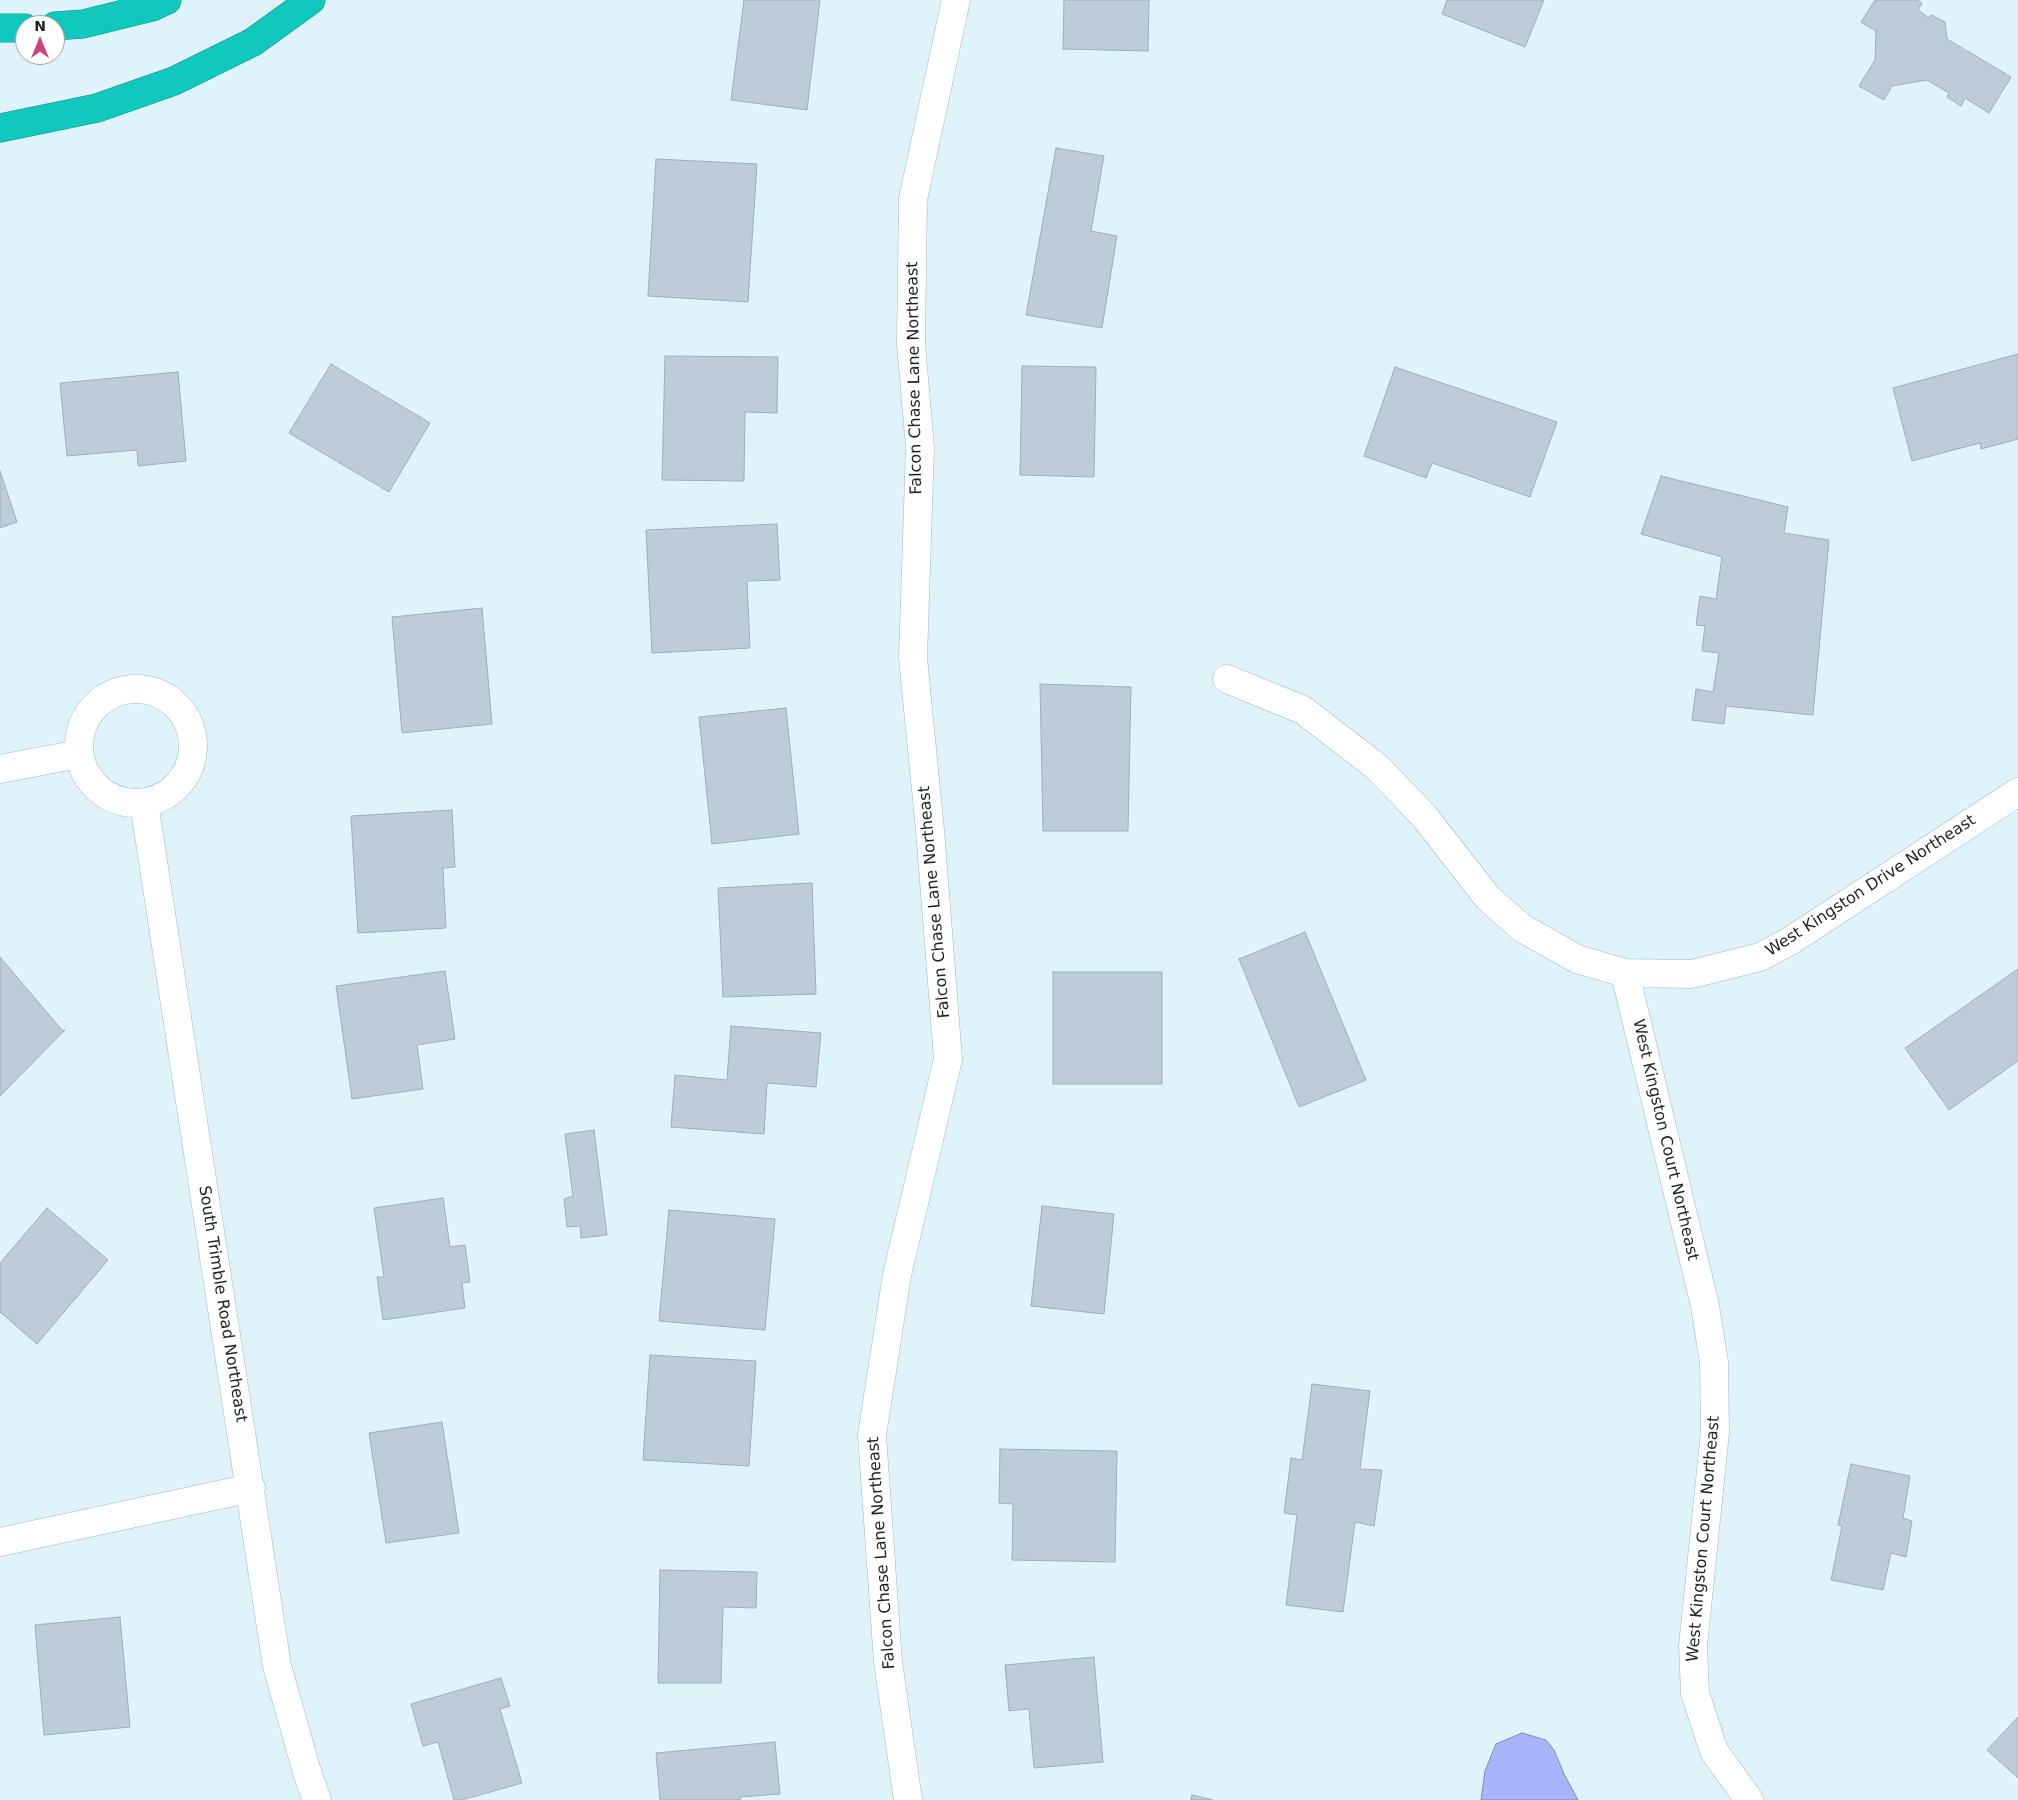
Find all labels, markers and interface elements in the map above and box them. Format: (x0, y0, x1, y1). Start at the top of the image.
north arrow (15, 15, 65, 65)
text: N (34, 18, 46, 34)
street label: Falcon Chase Lane Northeast (903, 261, 927, 495)
street label: Falcon Chase Lane Northeast (915, 785, 955, 1019)
street label: West Kingston Drive Northeast (1763, 811, 1979, 961)
street label: West Kingston Court Northeast (1628, 1017, 1702, 1263)
street label: South Trimble Road Northeast (194, 1184, 250, 1424)
street label: West Kingston Court Northeast (1684, 1415, 1724, 1663)
street label: Falcon Chase Lane Northeast (864, 1436, 900, 1670)

